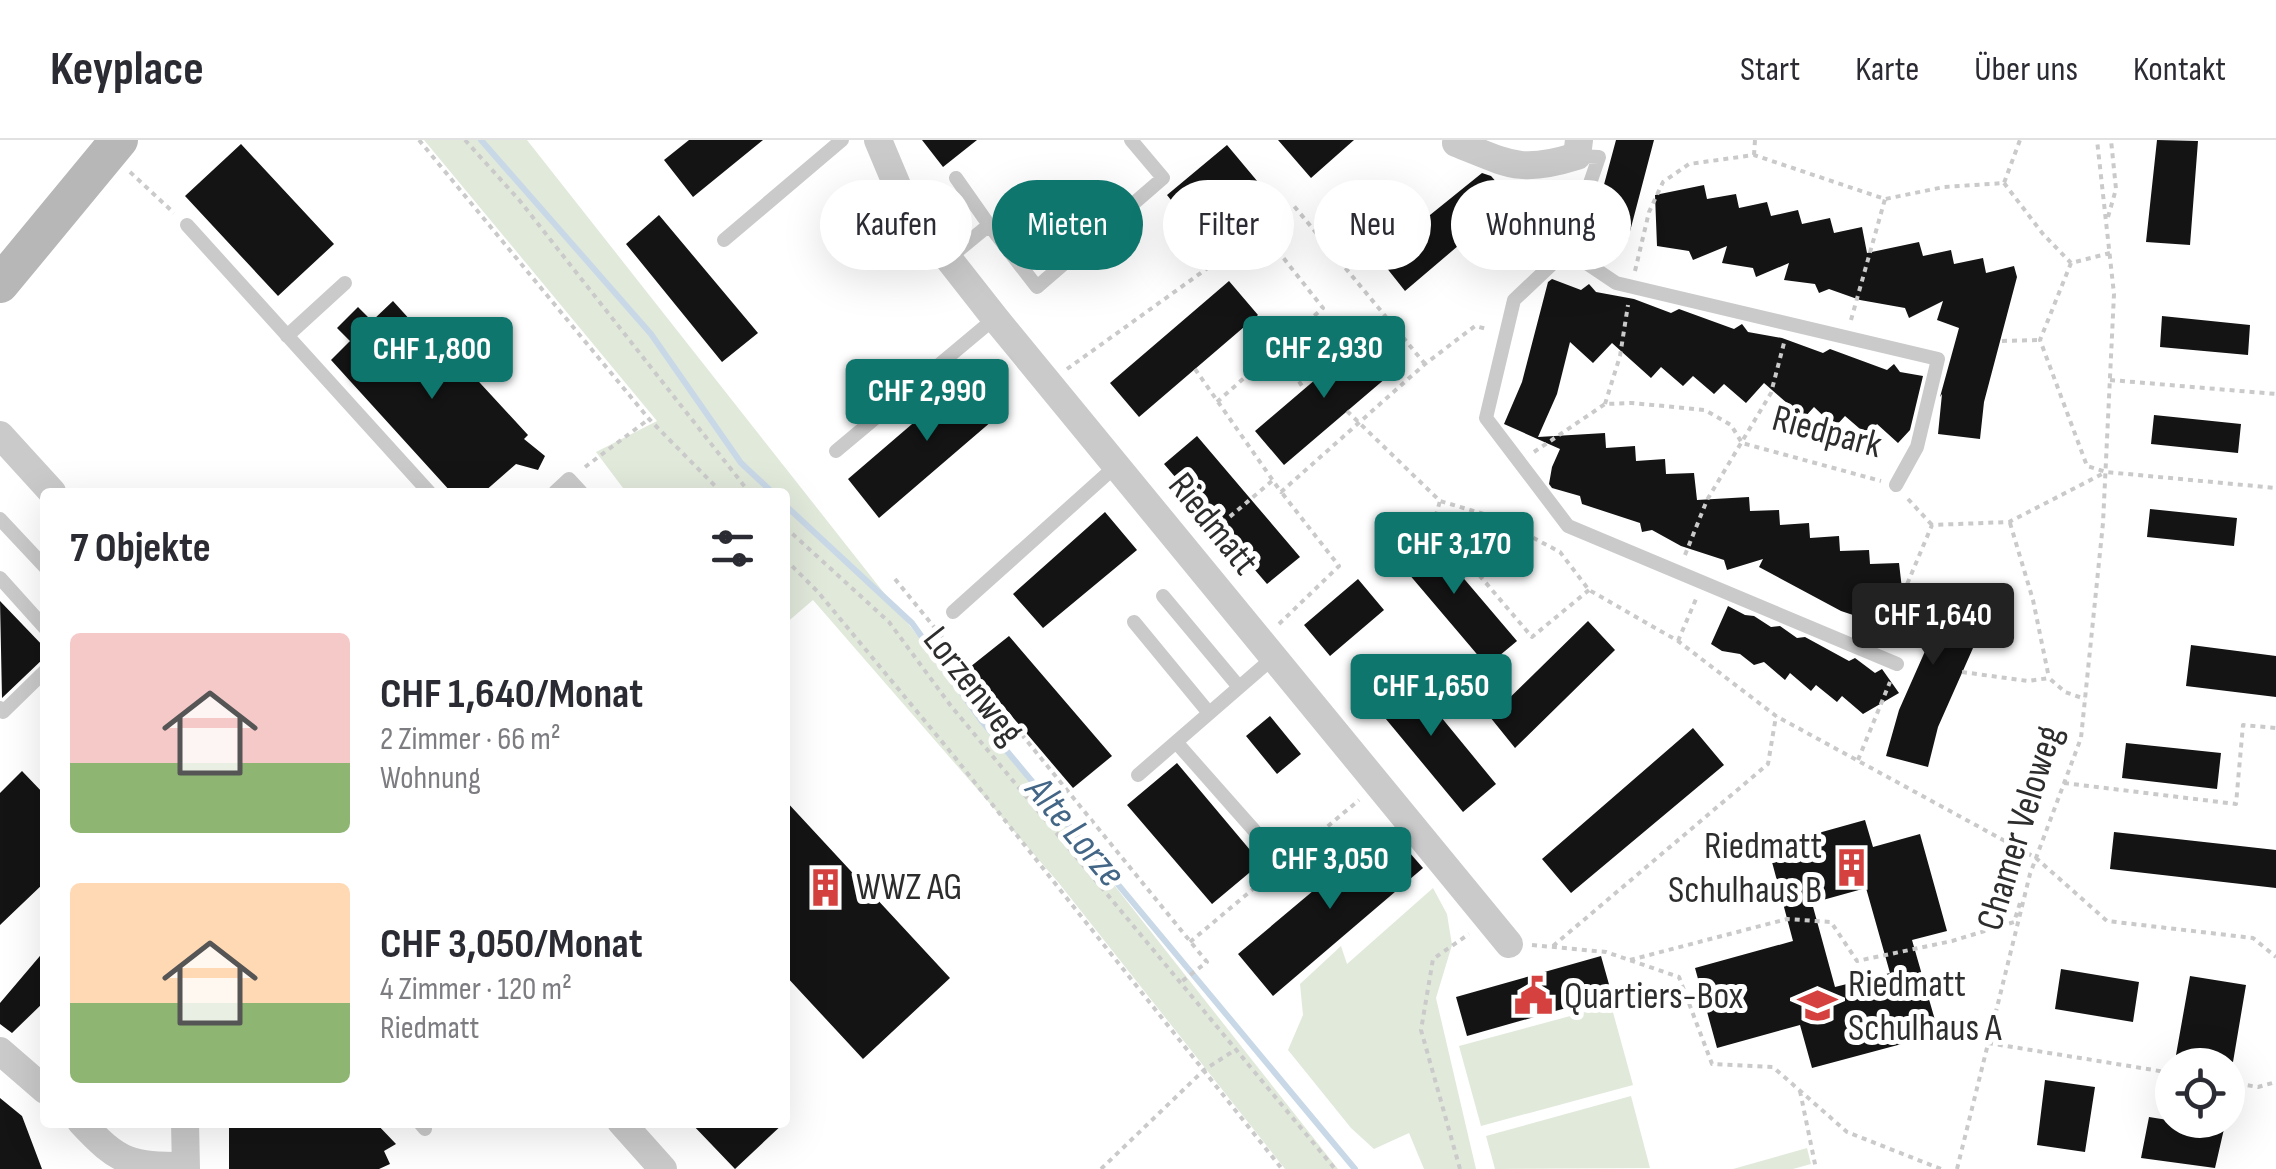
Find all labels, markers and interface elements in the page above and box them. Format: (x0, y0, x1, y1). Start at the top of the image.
text: Keyplace (50, 41, 204, 98)
text: Start (1740, 48, 1800, 91)
text: Karte (1855, 48, 1919, 91)
text: Über uns (1974, 48, 2078, 91)
text: Kontakt (2133, 48, 2226, 91)
chip: Kaufen (820, 180, 972, 270)
chip: Mieten (992, 180, 1143, 270)
chip: Filter (1163, 180, 1294, 270)
chip: Neu (1314, 180, 1431, 270)
chip: Wohnung (1451, 180, 1631, 270)
pin: CHF 2,930 (1210, 316, 1438, 401)
pin: CHF 1,800 (318, 317, 546, 402)
text: CHF 2,930 (1265, 329, 1383, 368)
text: CHF 1,800 (373, 330, 491, 369)
pin: CHF 2,990 (813, 359, 1041, 444)
text: CHF 2,990 (868, 372, 986, 411)
street label: Riedpark (1767, 396, 1887, 468)
street label: Riedmatt (1158, 464, 1268, 584)
pin: CHF 3,170 (1340, 512, 1568, 597)
icon: filters (705, 521, 760, 576)
text: 7 Objekte (70, 523, 211, 574)
text: CHF 3,170 (1397, 525, 1511, 564)
pin: CHF 1,640 (1819, 583, 2047, 668)
text: CHF 1,640 (1874, 596, 1992, 635)
street label: Lorzenweg (913, 618, 1033, 754)
pin: CHF 1,650 (1317, 654, 1545, 739)
text: CHF 1,650 (1373, 667, 1489, 706)
text: CHF 1,640/Monat (380, 669, 643, 720)
icon: home (150, 673, 270, 793)
text: 2 Zimmer · 66 m² (380, 720, 561, 759)
street label: Chamer Veloweg (1968, 720, 2072, 936)
text: Wohnung (380, 759, 481, 798)
water label: Alte Lorze (1014, 766, 1135, 897)
place label: Riedmatt Schulhaus B (1668, 824, 1822, 913)
pin: CHF 3,050 (1216, 827, 1444, 912)
text: CHF 3,050 (1271, 840, 1389, 879)
building icon: Riedmatt Schulhaus B (1831, 847, 1873, 889)
place label: WWZ AG (856, 865, 962, 910)
building icon: WWZ AG (805, 866, 847, 908)
text: CHF 3,050/Monat (380, 919, 643, 970)
icon: home (150, 923, 270, 1043)
place label: Riedmatt Schulhaus A (1848, 962, 2002, 1051)
text: 4 Zimmer · 120 m² (380, 970, 572, 1009)
place label: Quartiers-Box (1564, 974, 1743, 1019)
public building icon: Quartiers-Box (1513, 975, 1555, 1017)
school or university icon: Riedmatt Schulhaus A (1797, 985, 1839, 1027)
text: Riedmatt (380, 1009, 479, 1048)
map controls (2155, 1048, 2245, 1138)
button: locate (2155, 1048, 2245, 1138)

